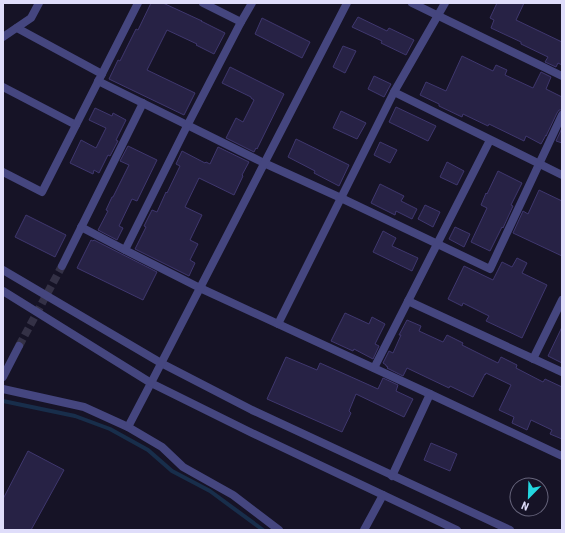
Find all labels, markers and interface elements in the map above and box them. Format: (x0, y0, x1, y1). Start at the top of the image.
north arrow (509, 477, 549, 517)
text: N (519, 498, 531, 513)

